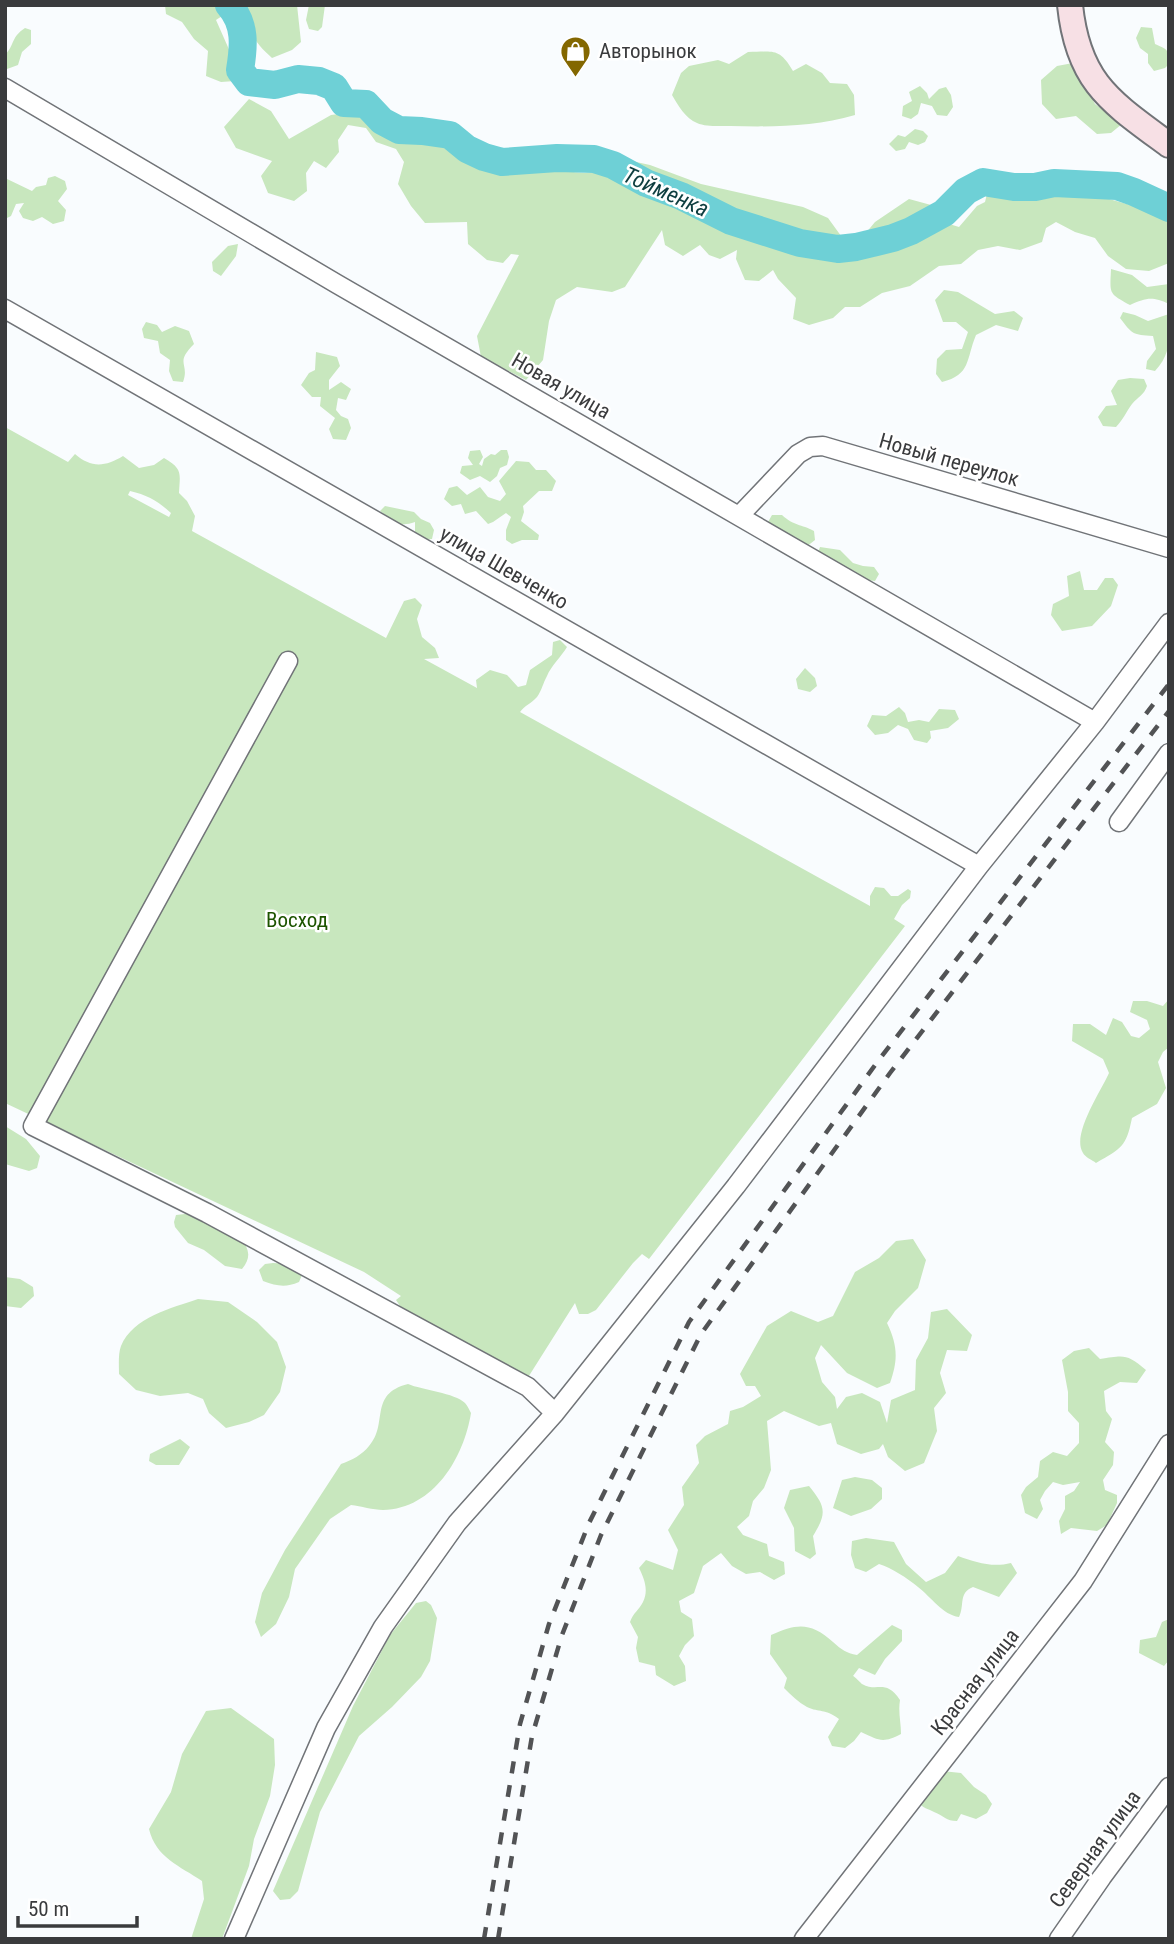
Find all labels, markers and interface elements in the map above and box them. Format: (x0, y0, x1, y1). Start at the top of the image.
shop icon: Авторынок (559, 34, 593, 78)
place label: Авторынок (599, 39, 697, 63)
water label: Тойменка (619, 161, 713, 223)
street label: Новая улица (507, 348, 615, 424)
street label: Новый переулок (876, 429, 1022, 491)
street label: улица Шевченко (436, 522, 572, 614)
park label: Восход (266, 908, 328, 932)
street label: Красная улица (926, 1624, 1024, 1740)
street label: Северная улица (1044, 1786, 1146, 1912)
scale bar (18, 1884, 136, 1928)
text: 50 m (28, 1897, 69, 1921)

